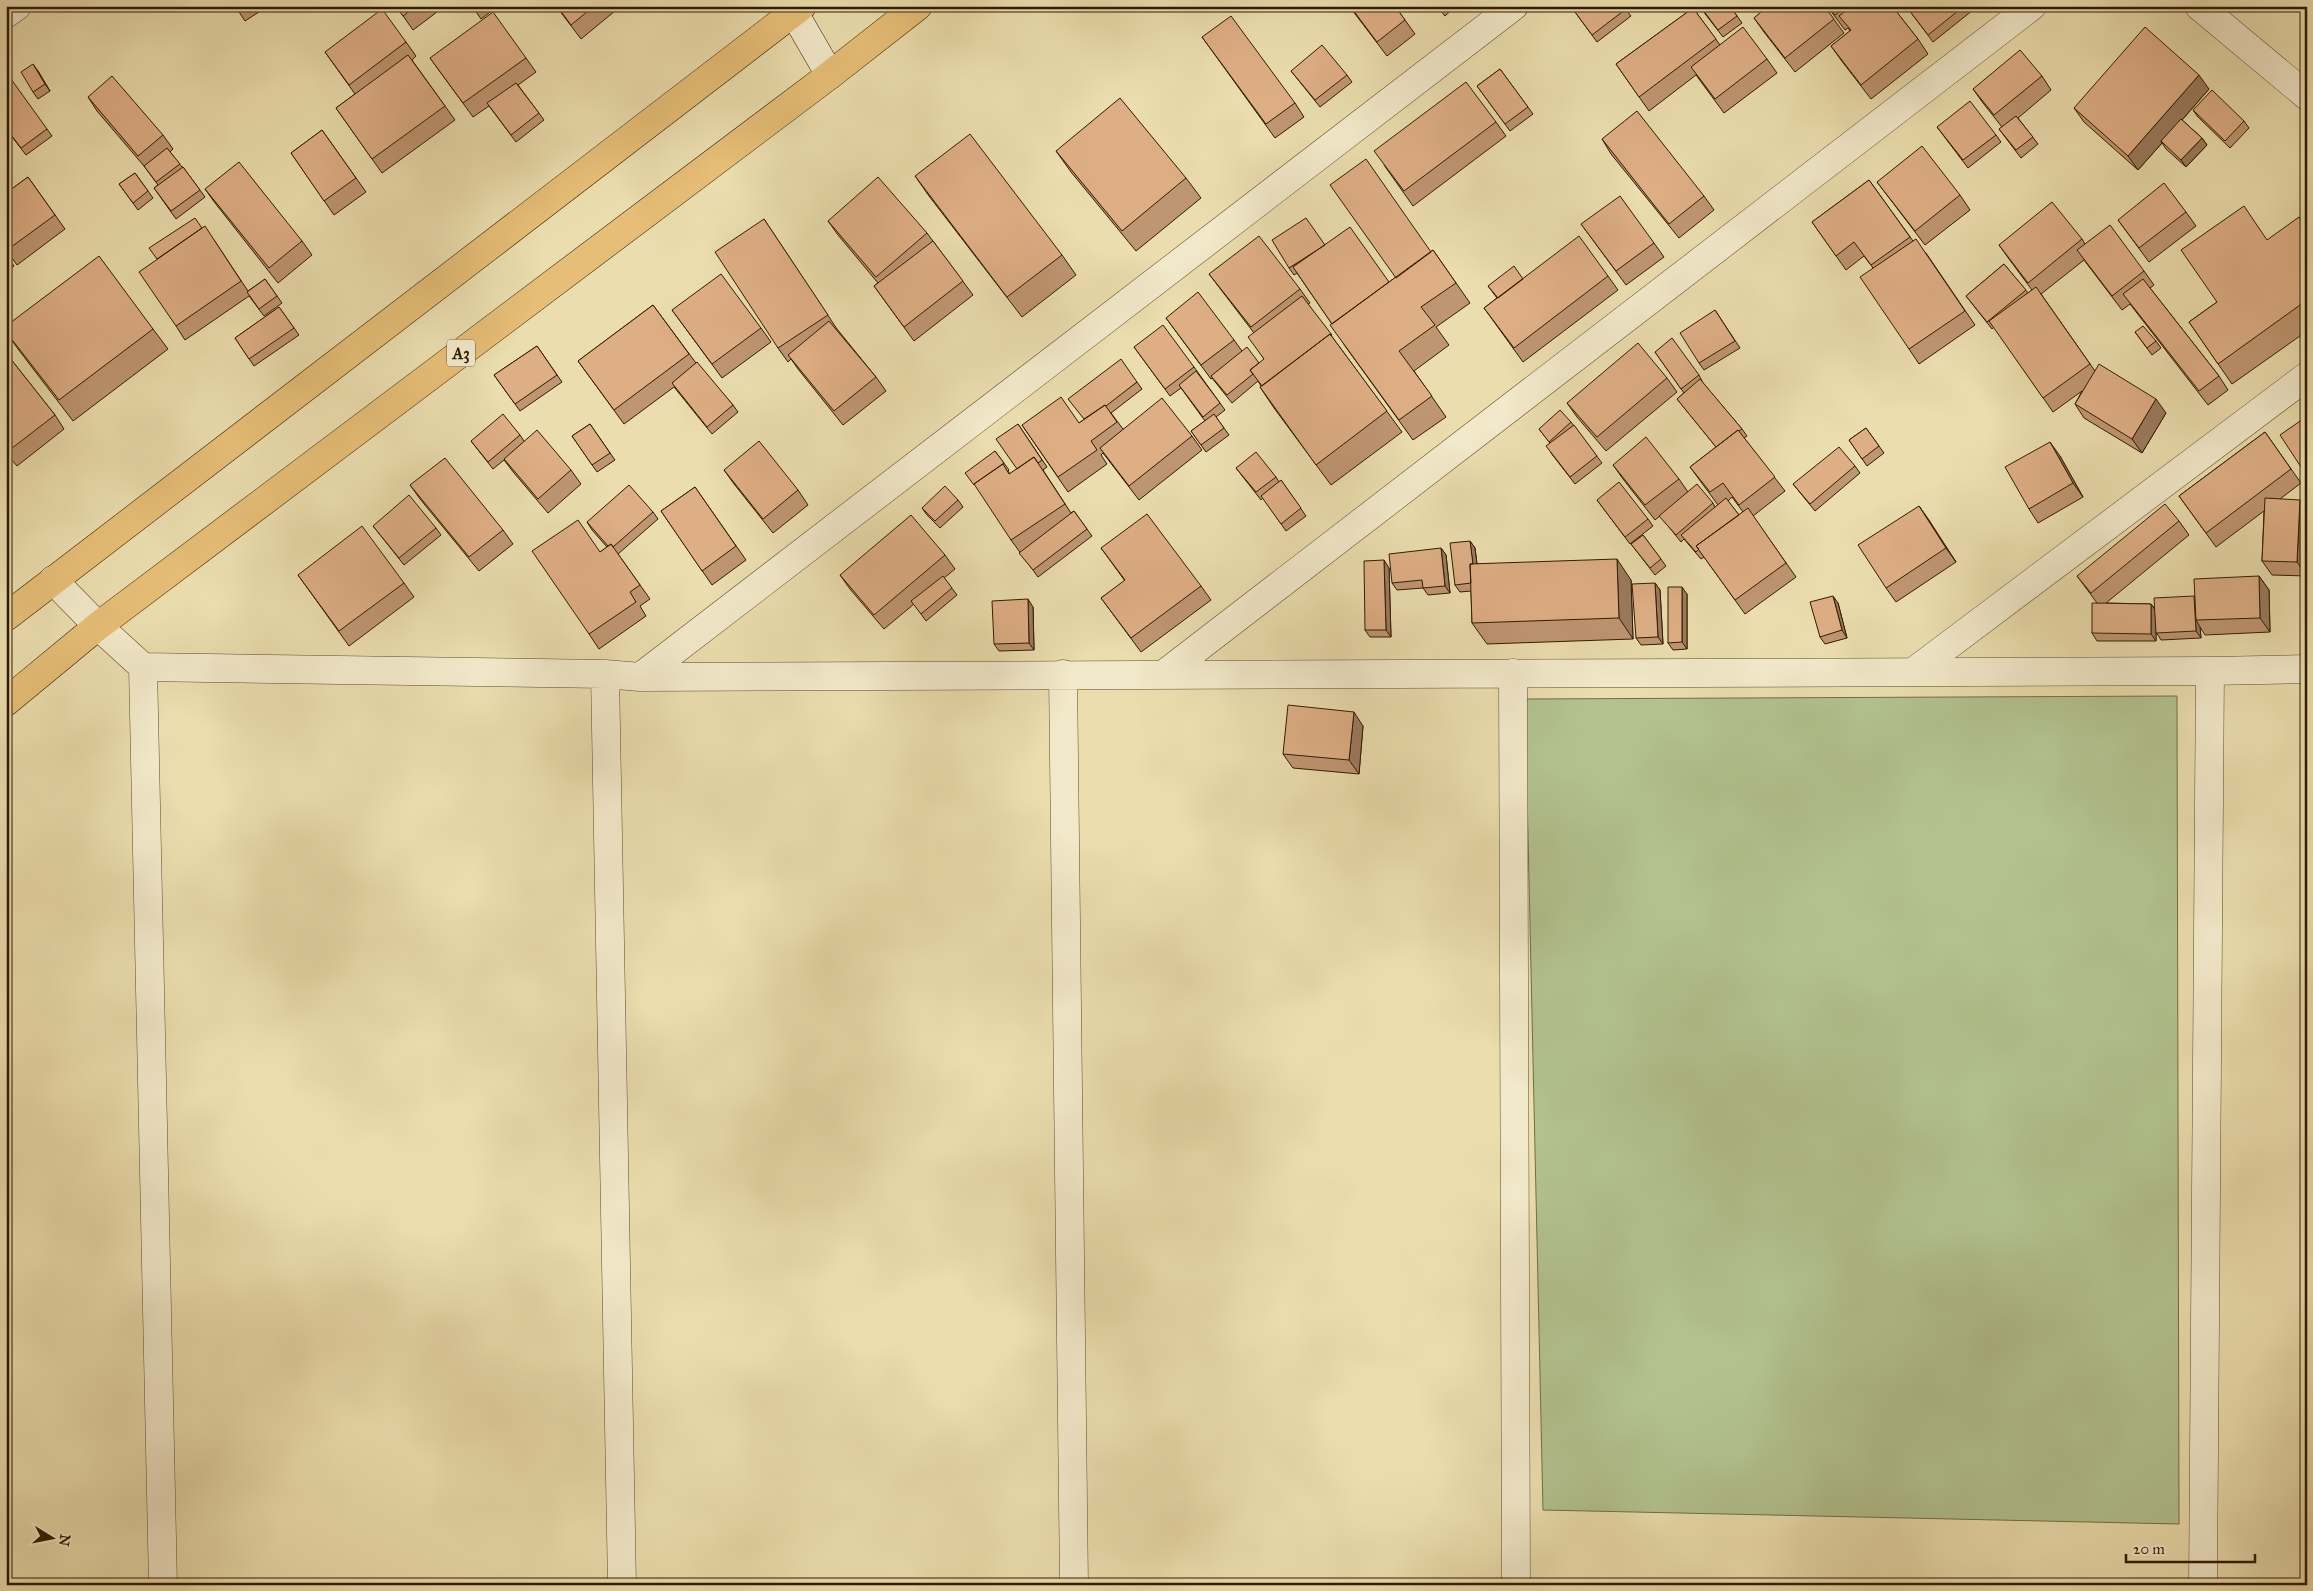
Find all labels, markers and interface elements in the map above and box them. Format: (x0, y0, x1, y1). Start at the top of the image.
road number: A3 (447, 339, 475, 366)
north arrow (28, 1514, 78, 1564)
scale bar (2126, 1531, 2254, 1563)
text: N (55, 1533, 74, 1548)
text: 20 m (2133, 1540, 2165, 1558)

